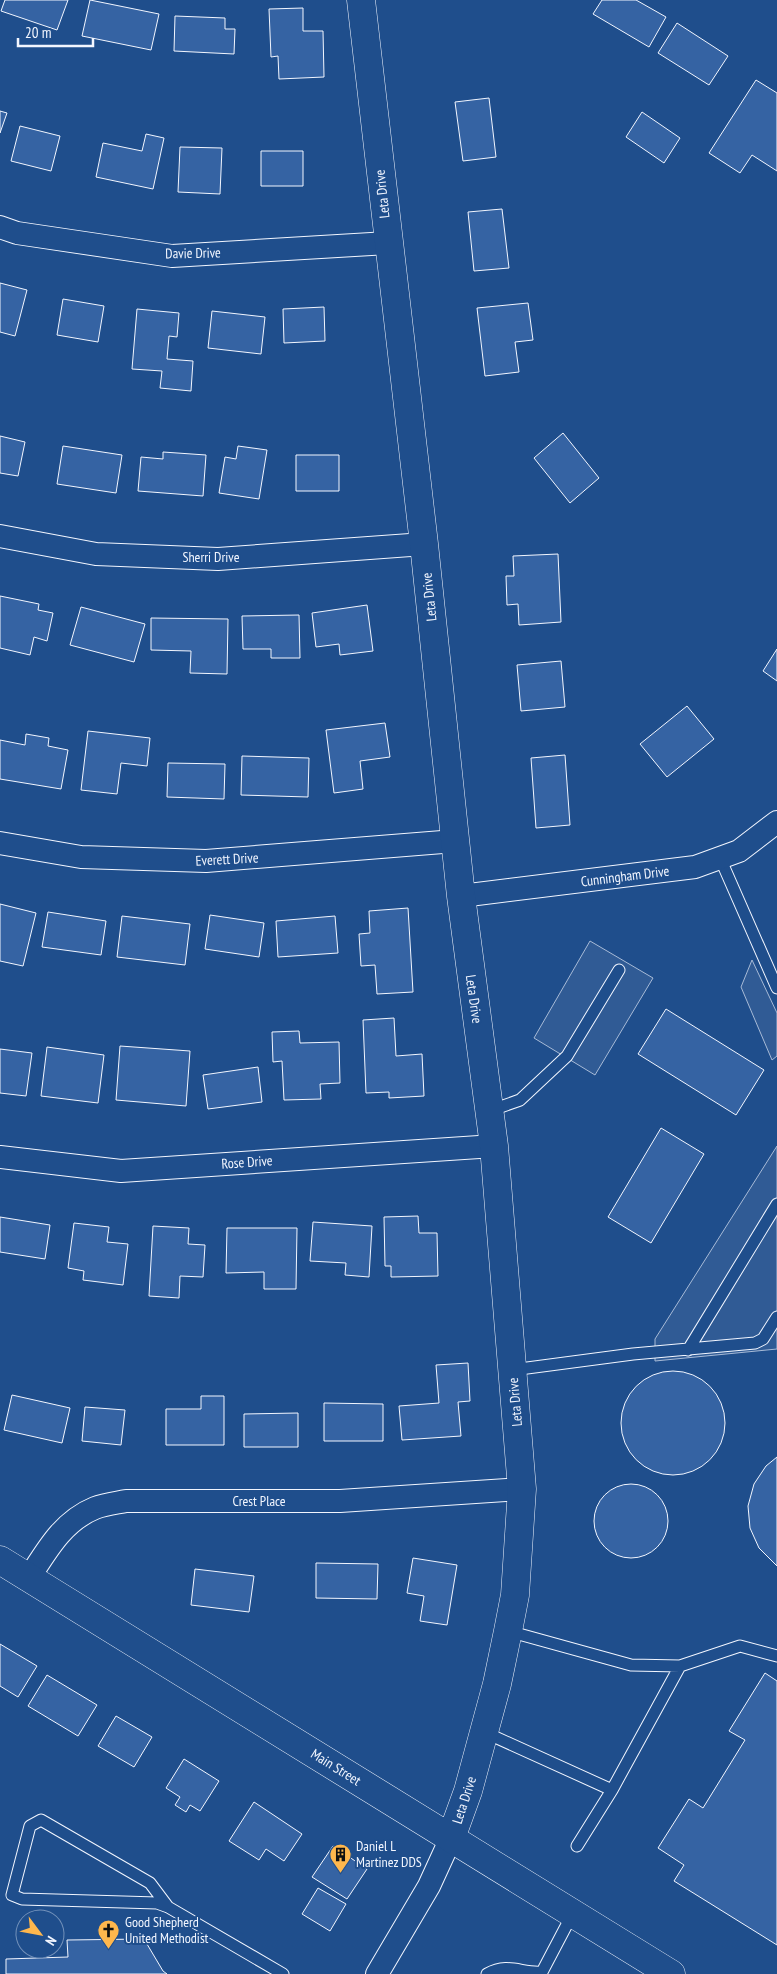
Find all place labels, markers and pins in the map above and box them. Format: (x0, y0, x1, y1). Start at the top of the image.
place label: Daniel L Martinez DDS (356, 1837, 422, 1871)
building icon: Daniel L Martinez DDS (328, 1842, 352, 1873)
place label: Good Shepherd United Methodist (125, 1913, 209, 1947)
church icon: Good Shepherd United Methodist (97, 1918, 121, 1949)

